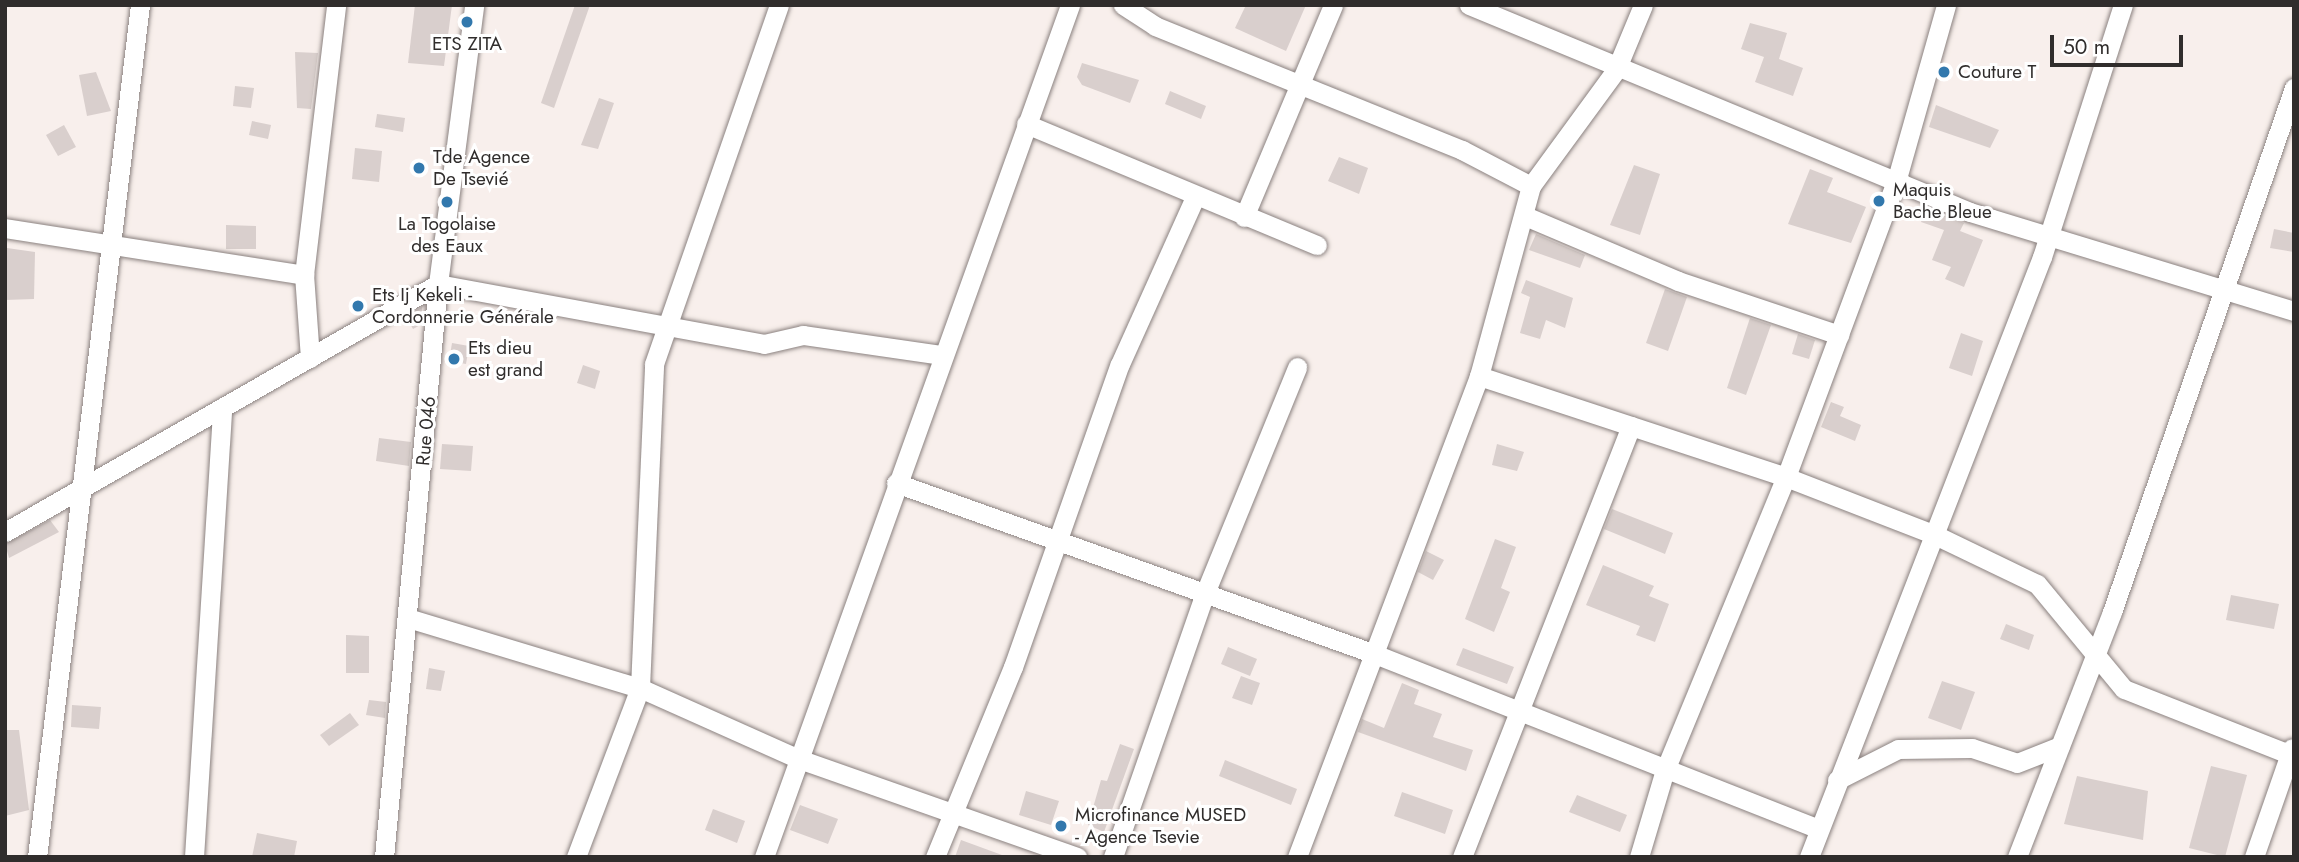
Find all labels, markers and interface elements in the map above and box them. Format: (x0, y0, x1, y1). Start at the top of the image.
marker: ETS ZITA (459, 14, 475, 30)
scale bar (2054, 21, 2187, 65)
text: 50 m (2063, 32, 2110, 62)
place label: ETS ZITA (432, 33, 502, 55)
place label: Couture T (1958, 61, 2036, 83)
marker: Couture T (1936, 64, 1952, 80)
place label: Tde Agence De Tsevié (433, 146, 530, 190)
marker: Tde Agence De Tsevié (411, 160, 427, 176)
place label: Maquis Bache Bleue (1893, 179, 1992, 223)
marker: Maquis Bache Bleue (1871, 193, 1887, 209)
marker: La Togolaise des Eaux (439, 194, 455, 210)
place label: La Togolaise des Eaux (398, 213, 496, 257)
place label: Ets Ij Kekeli - Cordonnerie Générale (372, 284, 554, 328)
marker: Ets Ij Kekeli - Cordonnerie Générale (350, 298, 366, 314)
place label: Ets dieu est grand (468, 337, 543, 381)
marker: Ets dieu est grand (446, 351, 462, 367)
street label: Rue 046 (412, 395, 440, 467)
place label: Microfinance MUSED - Agence Tsevie (1075, 804, 1246, 848)
marker: Microfinance MUSED - Agence Tsevie (1053, 818, 1069, 834)

